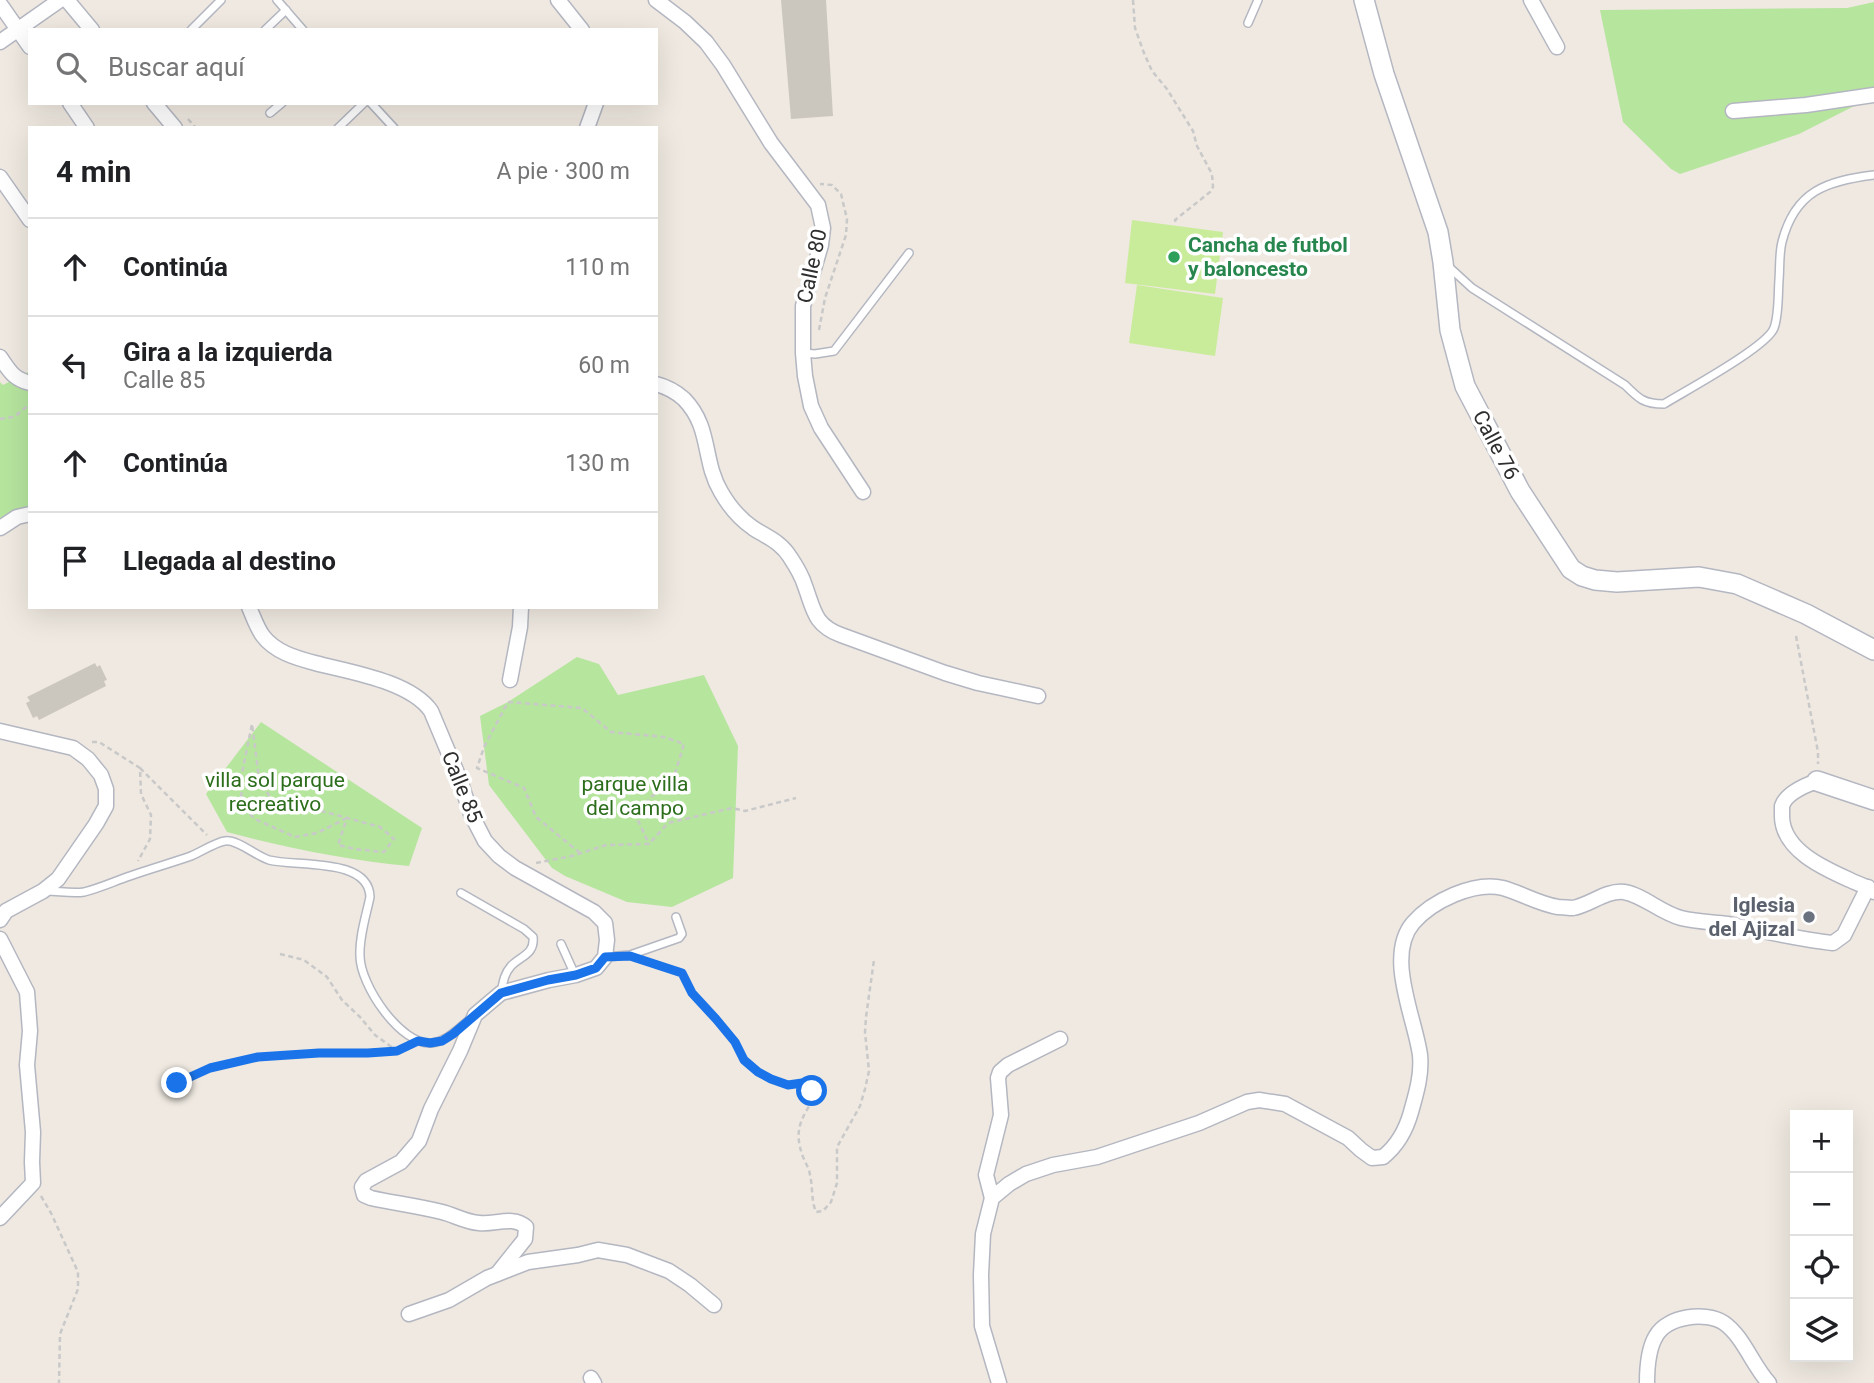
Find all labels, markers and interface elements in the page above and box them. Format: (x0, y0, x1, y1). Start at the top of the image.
search box (28, 28, 658, 105)
icon: search (52, 48, 90, 86)
text: Buscar aquí (108, 52, 245, 82)
text: 4 min (56, 154, 131, 189)
text: A pie · 300 m (497, 158, 630, 185)
street label: Calle 80 (792, 227, 832, 305)
place label: Cancha de futbol y baloncesto (1188, 233, 1348, 281)
icon: ahead (56, 248, 94, 286)
marker: Cancha de futbol y baloncesto (1166, 249, 1182, 265)
text: Continúa (123, 252, 228, 282)
text: 110 m (565, 254, 630, 281)
text: Gira a la izquierda (123, 337, 333, 367)
icon: left (56, 346, 94, 384)
text: 60 m (578, 352, 630, 379)
text: Calle 85 (123, 367, 205, 394)
street label: Calle 76 (1468, 406, 1524, 484)
icon: ahead (56, 444, 94, 482)
text: Continúa (123, 448, 228, 478)
text: 130 m (565, 450, 630, 477)
icon: arrive (56, 542, 94, 580)
text: Llegada al destino (123, 546, 336, 576)
street label: Calle 85 (437, 748, 487, 826)
park label: villa sol parque recreativo (205, 768, 345, 816)
park label: parque villa del campo (582, 772, 688, 820)
place label: Iglesia del Ajizal (1708, 893, 1795, 941)
marker: Iglesia del Ajizal (1801, 909, 1817, 925)
route end (161, 1067, 192, 1098)
route start (796, 1075, 827, 1106)
map controls (1790, 1110, 1853, 1362)
button: + (1790, 1110, 1853, 1173)
button: − (1790, 1173, 1853, 1236)
button: locate (1790, 1236, 1853, 1299)
button: layers (1790, 1299, 1853, 1362)

